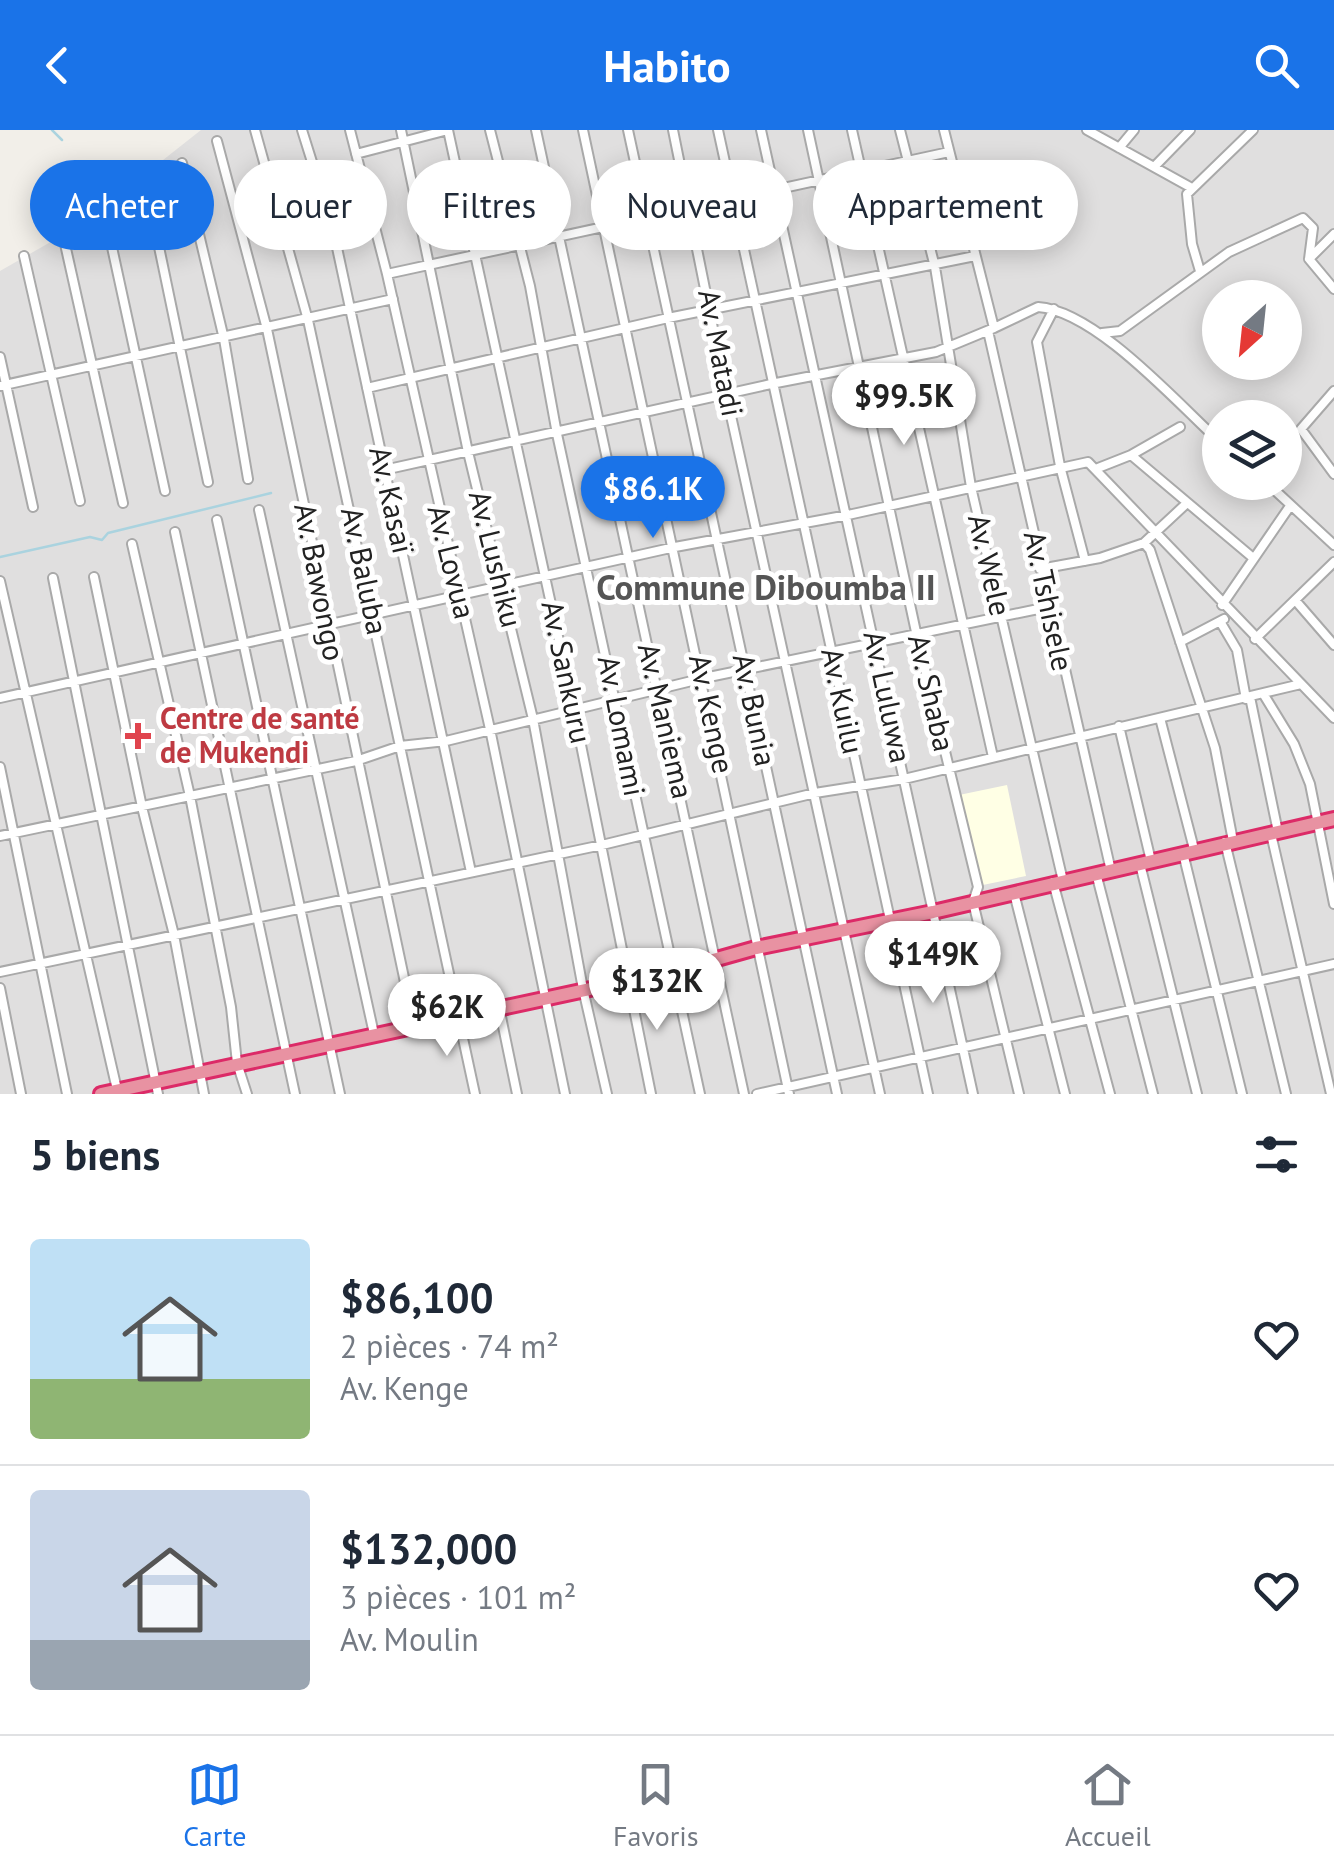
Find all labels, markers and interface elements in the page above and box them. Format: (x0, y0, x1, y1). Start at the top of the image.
text: Habito (603, 36, 731, 94)
icon: back (30, 38, 85, 93)
icon: search (1249, 38, 1304, 93)
chip: Acheter (30, 160, 214, 250)
chip: Louer (234, 160, 387, 250)
chip: Filtres (407, 160, 571, 250)
chip: Nouveau (591, 160, 793, 250)
chip: Appartement (813, 160, 1078, 250)
north arrow (1202, 280, 1302, 380)
map controls (1202, 280, 1302, 500)
street label: Av. Matadi (690, 286, 753, 420)
pin: $99.5K (823, 363, 985, 448)
text: $99.5K (854, 374, 954, 416)
button: layers (1202, 400, 1302, 500)
street label: Av. Kasaï (361, 442, 424, 558)
pin: $86.1K (572, 456, 734, 541)
text: $86.1K (603, 467, 703, 509)
street label: Av. Lushiku (461, 486, 532, 631)
street label: Av. Bawongo (286, 500, 355, 664)
street label: Av. Lovua (420, 501, 485, 623)
street label: Av. Baluba (333, 503, 398, 638)
street label: Av. Wele (960, 510, 1021, 619)
street label: Av. Tshisele (1016, 527, 1083, 674)
district label: Commune Diboumba II (596, 564, 936, 610)
street label: Av. Sankuru (533, 597, 602, 747)
street label: Av. Luluwa (855, 627, 921, 766)
street label: Av. Shaba (900, 630, 965, 755)
street label: Av. Maniema (630, 639, 703, 802)
street label: Av. Kuilu (813, 644, 874, 757)
street label: Av. Bunia (725, 650, 786, 769)
street label: Av. Kenge (681, 651, 744, 777)
street label: Av. Lomami (590, 652, 655, 799)
place label: Centre de santé de Mukendi (160, 698, 360, 771)
marker: Centre de santé de Mukendi (125, 723, 151, 749)
pin: $149K (863, 921, 1003, 1006)
text: $149K (887, 932, 979, 974)
pin: $132K (587, 948, 727, 1033)
text: $132K (611, 959, 703, 1001)
pin: $62K (388, 974, 506, 1059)
text: $62K (410, 985, 484, 1027)
text: 5 biens (30, 1127, 160, 1182)
icon: filters (1249, 1127, 1304, 1182)
text: $86,100 (340, 1270, 493, 1325)
icon: home (110, 1279, 230, 1399)
icon: heart (1249, 1312, 1304, 1367)
text: 2 pièces · 74 m² (340, 1325, 559, 1367)
text: Av. Kenge (340, 1367, 469, 1409)
text: $132,000 (340, 1521, 517, 1576)
icon: home (110, 1530, 230, 1650)
icon: heart (1249, 1563, 1304, 1618)
text: 3 pièces · 101 m² (340, 1576, 576, 1618)
text: Av. Moulin (340, 1618, 479, 1660)
tab: Carte (183, 1757, 246, 1854)
tab: Favoris (613, 1757, 698, 1854)
tab: Accueil (1065, 1757, 1151, 1854)

